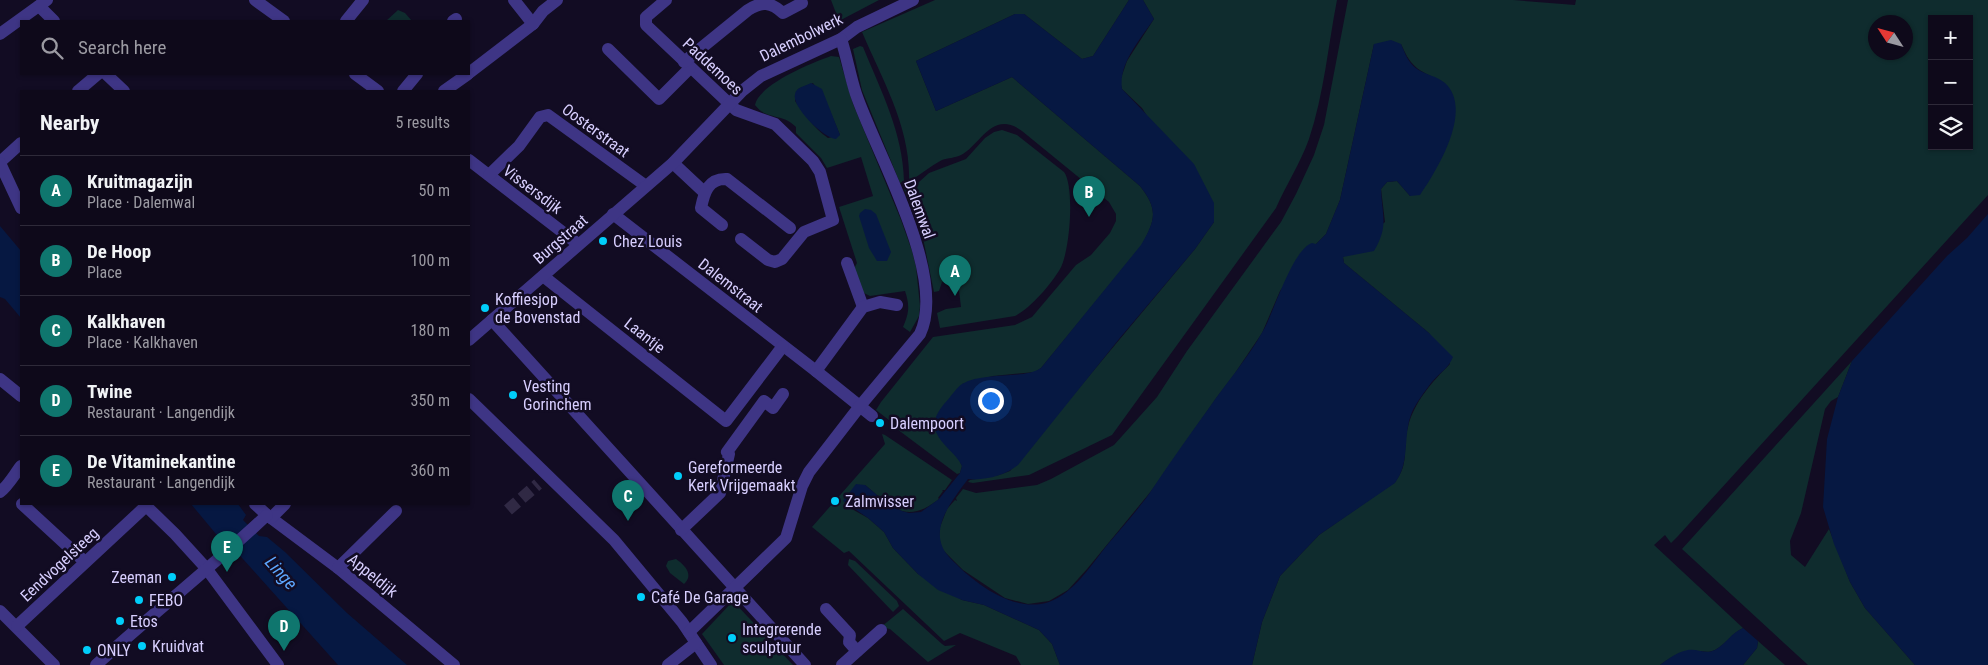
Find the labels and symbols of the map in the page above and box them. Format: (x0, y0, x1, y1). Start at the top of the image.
street label: Dalembolwerk (757, 9, 846, 66)
north arrow (1868, 15, 1913, 60)
street label: Paddemoes (679, 34, 746, 99)
street label: Oosterstraat (558, 100, 633, 161)
street label: Vissersdijk (499, 161, 567, 218)
pin: B (1073, 176, 1105, 217)
street label: Dalemwal (900, 177, 939, 241)
street label: Burgstraat (529, 210, 592, 268)
place label: Chez Louis (613, 232, 682, 251)
marker: Chez Louis (597, 235, 609, 247)
street label: Dalemstraat (695, 254, 767, 317)
pin: A (939, 255, 971, 296)
place label: Koffiesjop de Bovenstad (495, 290, 580, 327)
marker: Koffiesjop de Bovenstad (479, 302, 491, 314)
street label: Laantje (621, 314, 669, 357)
place label: Vesting Gorinchem (523, 377, 591, 414)
your location (978, 388, 1004, 414)
marker: Vesting Gorinchem (507, 389, 519, 401)
place label: Dalempoort (890, 414, 964, 433)
marker: Dalempoort (874, 417, 886, 429)
place label: Gereformeerde Kerk Vrijgemaakt (688, 458, 796, 495)
marker: Gereformeerde Kerk Vrijgemaakt (672, 470, 684, 482)
pin: C (612, 480, 644, 521)
place label: Zalmvisser (845, 492, 914, 511)
marker: Zalmvisser (829, 495, 841, 507)
street label: Eendvogelsteeg (16, 523, 102, 605)
pin: E (211, 531, 243, 572)
street label: Appeldijk (344, 550, 402, 602)
water label: Linge (261, 552, 302, 594)
place label: Zeeman (111, 568, 162, 587)
marker: Zeeman (166, 571, 178, 583)
place label: Café De Garage (651, 588, 749, 607)
place label: FEBO (149, 591, 183, 610)
marker: Café De Garage (635, 591, 647, 603)
marker: FEBO (133, 594, 145, 606)
pin: D (268, 610, 300, 651)
place label: Etos (130, 612, 158, 631)
marker: Etos (114, 615, 126, 627)
place label: Integrerende sculptuur (742, 620, 822, 657)
marker: Integrerende sculptuur (726, 632, 738, 644)
place label: Kruidvat (152, 637, 204, 656)
marker: Kruidvat (136, 640, 148, 652)
place label: ONLY (97, 641, 131, 660)
marker: ONLY (81, 644, 93, 656)

